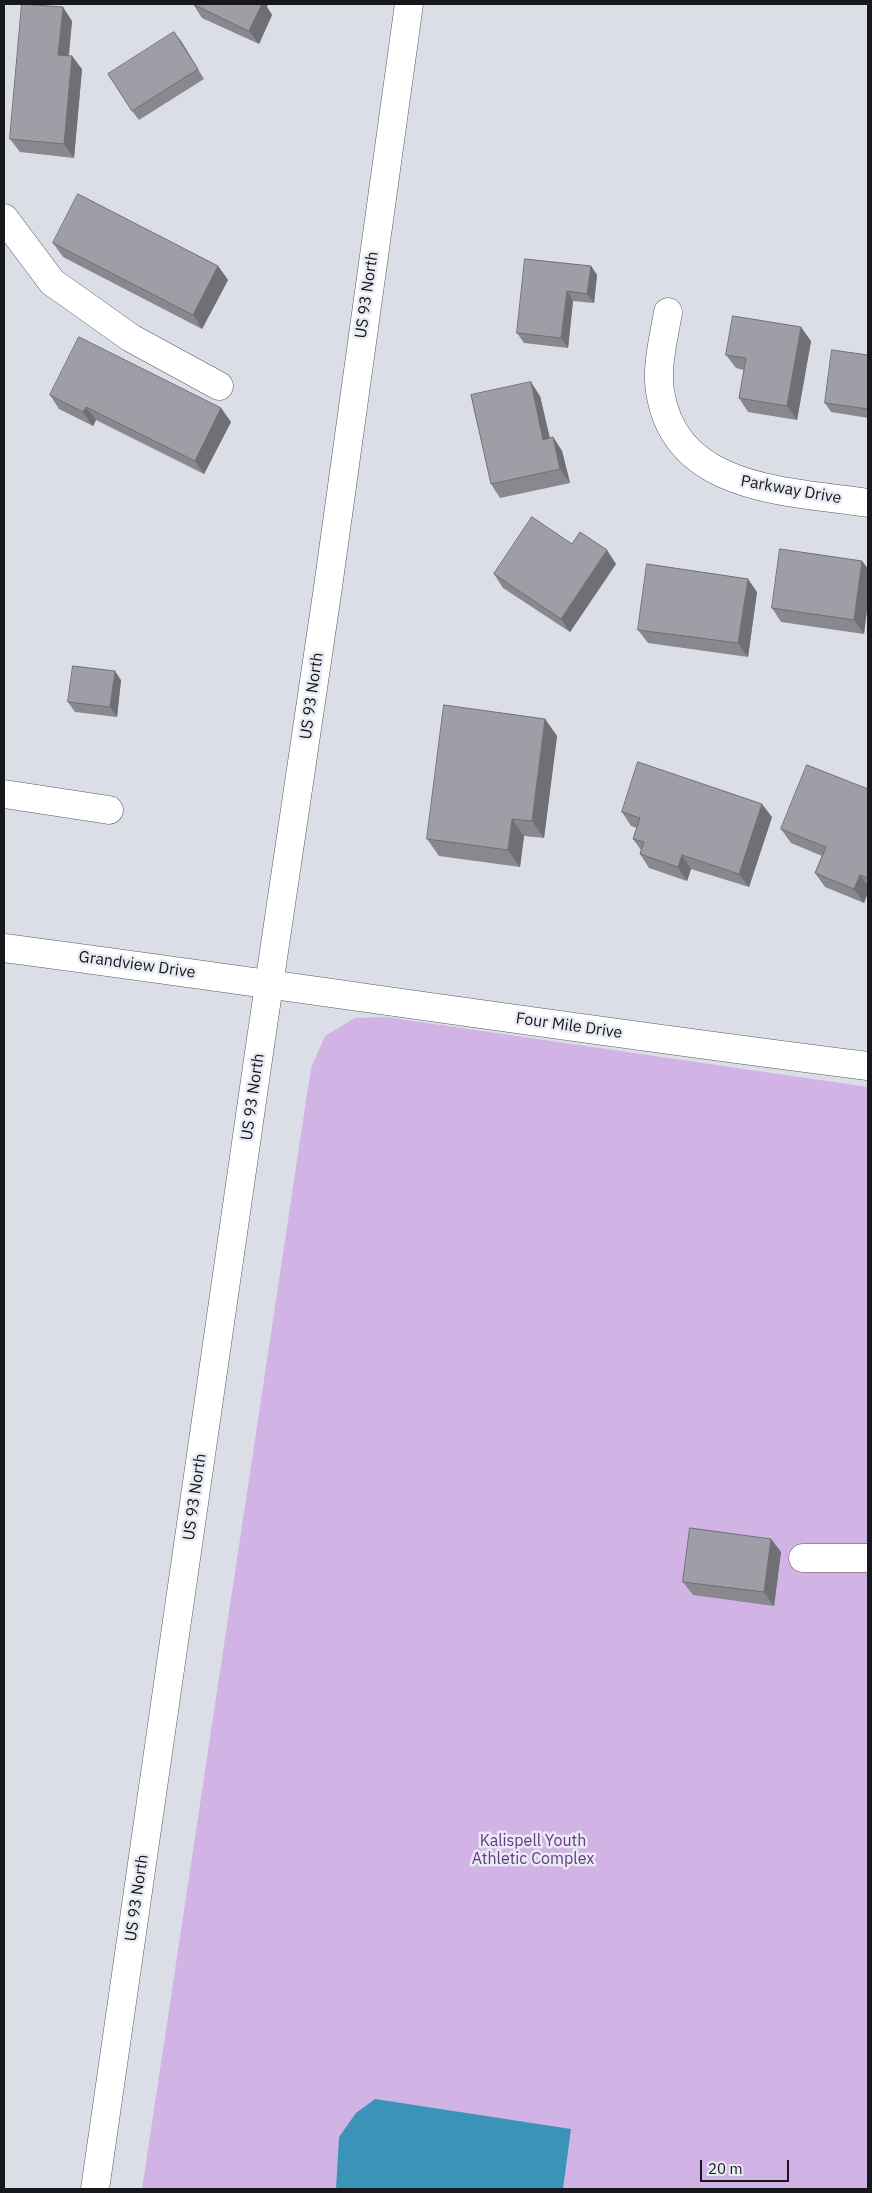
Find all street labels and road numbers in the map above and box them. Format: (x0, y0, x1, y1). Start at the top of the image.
street label: US 93 North (351, 250, 383, 340)
street label: Parkway Drive (739, 472, 843, 508)
street label: US 93 North (296, 651, 328, 741)
street label: Grandview Drive (77, 947, 197, 983)
street label: Four Mile Drive (515, 1009, 623, 1043)
street label: US 93 North (237, 1052, 269, 1142)
street label: US 93 North (179, 1452, 211, 1542)
street label: US 93 North (121, 1853, 153, 1943)

